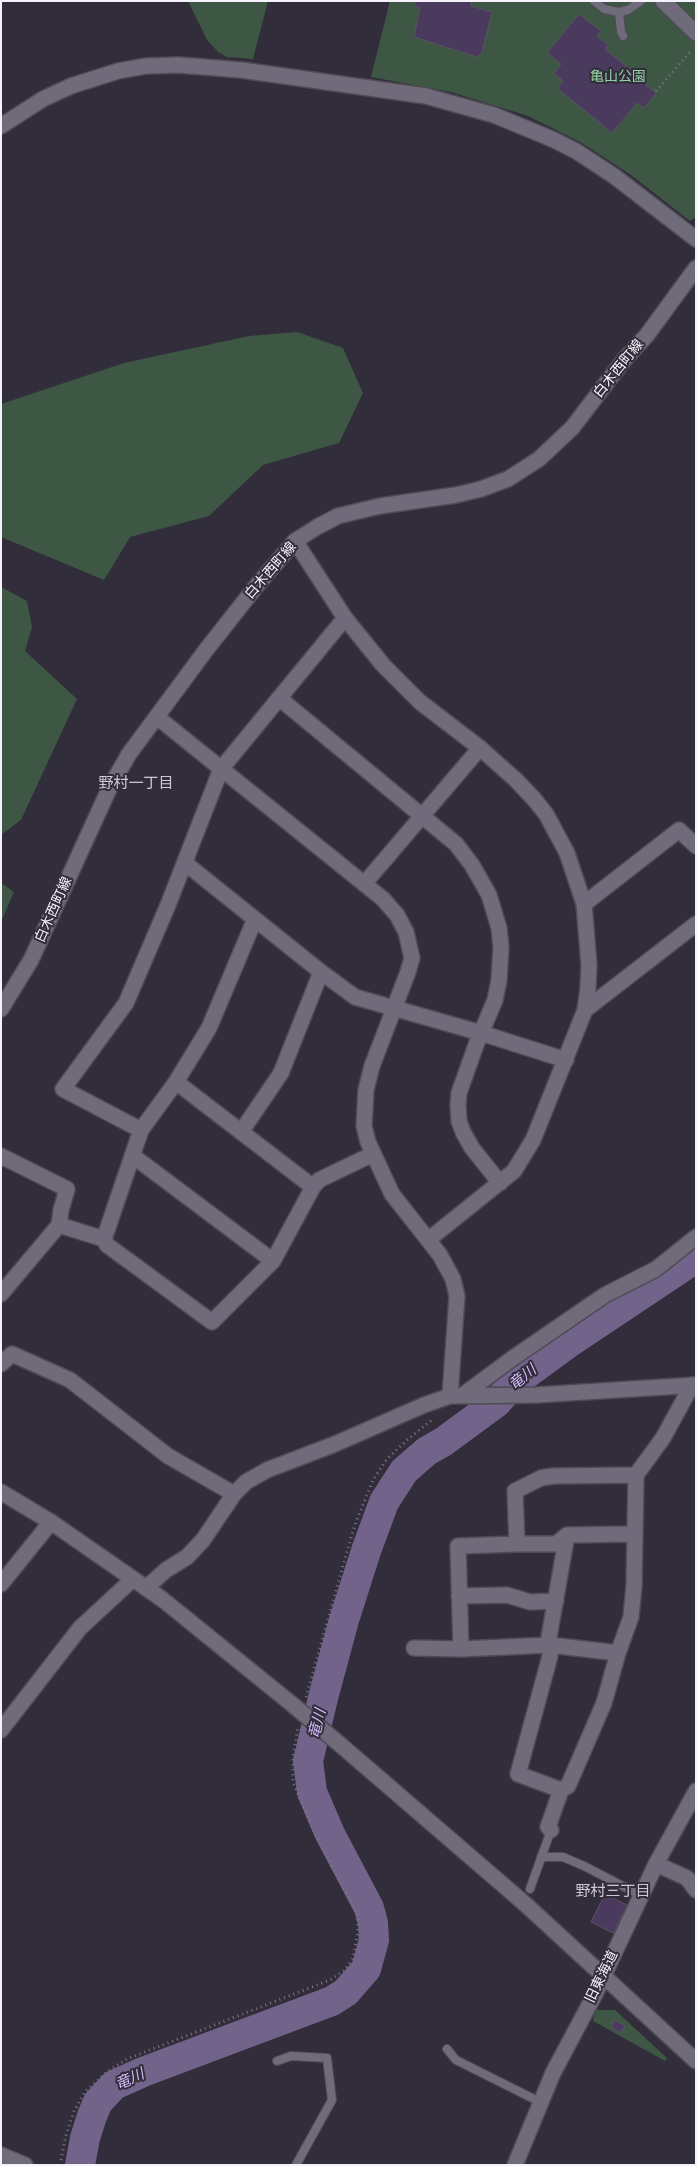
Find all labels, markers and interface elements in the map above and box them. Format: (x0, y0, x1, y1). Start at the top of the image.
park label: 亀山公園 (590, 69, 646, 85)
street label: 白木西町線 (590, 337, 648, 401)
street label: 白木西町線 (242, 539, 300, 603)
district label: 野村一丁目 (99, 775, 173, 793)
street label: 白木西町線 (32, 875, 76, 945)
water label: 竜川 (506, 1362, 540, 1394)
water label: 竜川 (306, 1707, 330, 1741)
district label: 野村三丁目 (576, 1883, 650, 1901)
street label: 旧東海道 (582, 1948, 622, 2006)
water label: 竜川 (113, 2066, 147, 2094)

